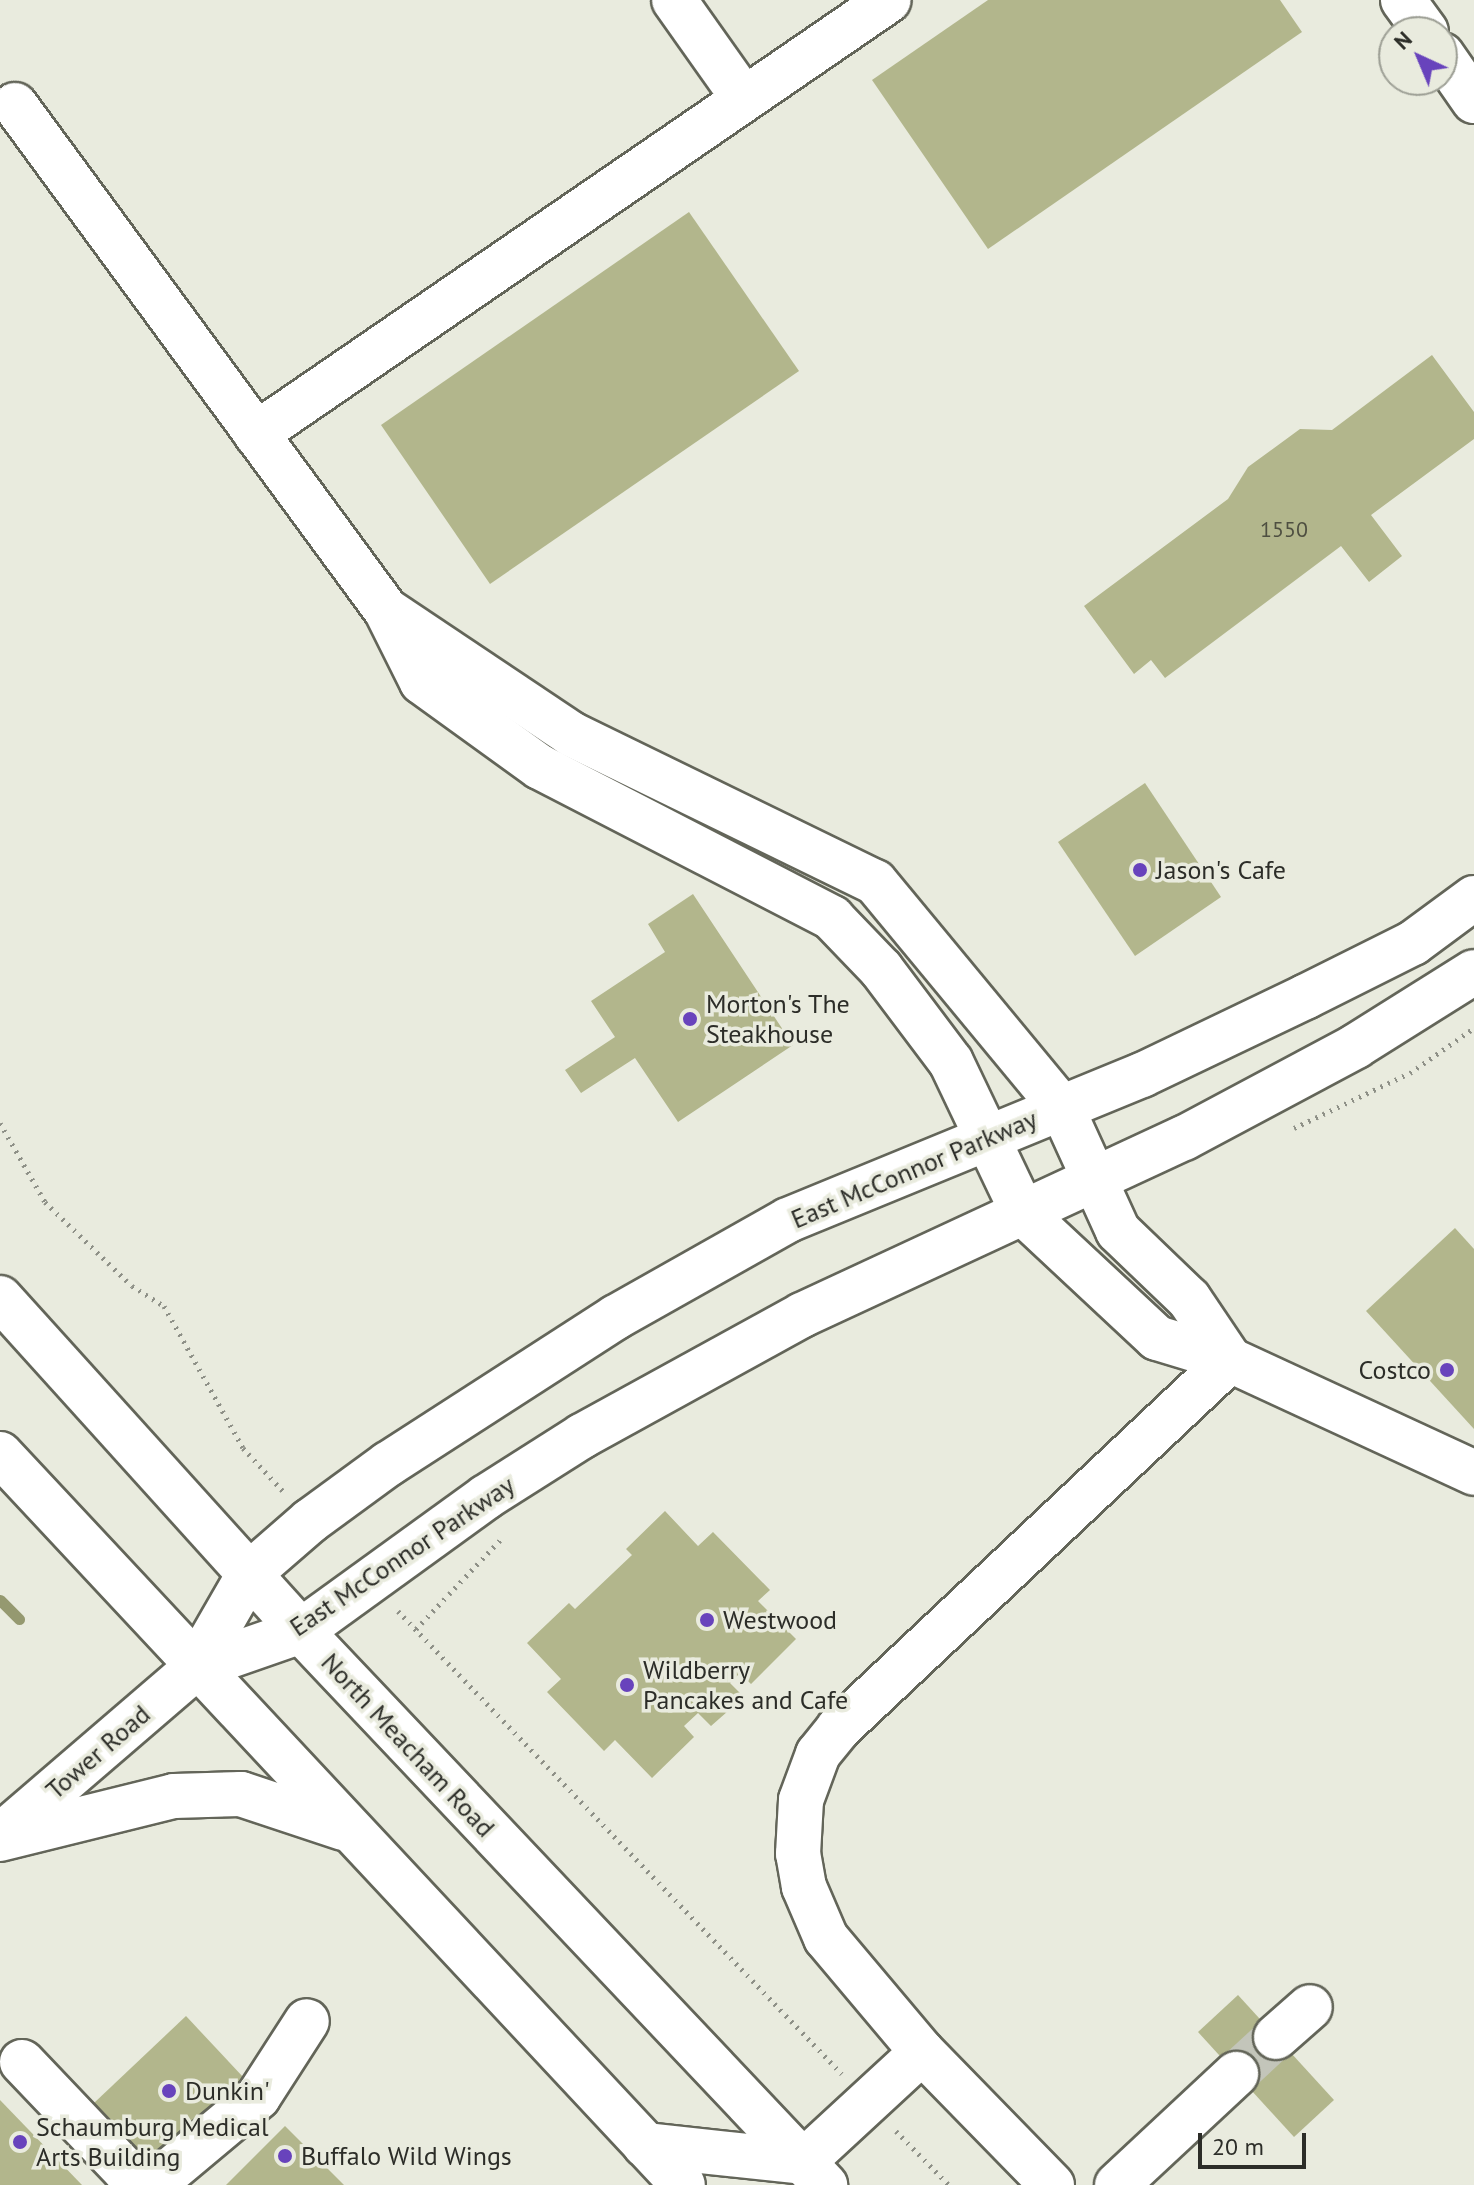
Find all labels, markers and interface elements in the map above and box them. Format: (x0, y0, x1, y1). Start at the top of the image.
north arrow (1378, 16, 1458, 96)
text: N (1388, 25, 1418, 55)
house number: 1550 (1260, 517, 1308, 543)
place label: Jason's Cafe (1156, 854, 1286, 886)
marker: Jason's Cafe (1131, 861, 1149, 879)
place label: Morton's The Steakhouse (706, 988, 851, 1050)
marker: Morton's The Steakhouse (681, 1010, 699, 1028)
street label: East McConnor Parkway (786, 1103, 1042, 1235)
place label: Costco (1359, 1354, 1431, 1386)
marker: Costco (1438, 1361, 1456, 1379)
street label: East McConnor Parkway (284, 1469, 520, 1643)
place label: Westwood (723, 1604, 837, 1636)
marker: Westwood (698, 1611, 716, 1629)
street label: North Meacham Road (315, 1647, 501, 1843)
place label: Wildberry Pancakes and Cafe (643, 1654, 848, 1716)
marker: Wildberry Pancakes and Cafe (618, 1676, 636, 1694)
street label: Tower Road (40, 1698, 156, 1806)
place label: Dunkin' (185, 2075, 270, 2107)
marker: Dunkin' (160, 2082, 178, 2100)
place label: Schaumburg Medical Arts Building (36, 2111, 269, 2172)
scale bar (1202, 2117, 1310, 2167)
text: 20 m (1212, 2131, 1264, 2162)
marker: Schaumburg Medical Arts Building (11, 2133, 29, 2151)
place label: Buffalo Wild Wings (301, 2140, 513, 2172)
marker: Buffalo Wild Wings (276, 2147, 294, 2165)

